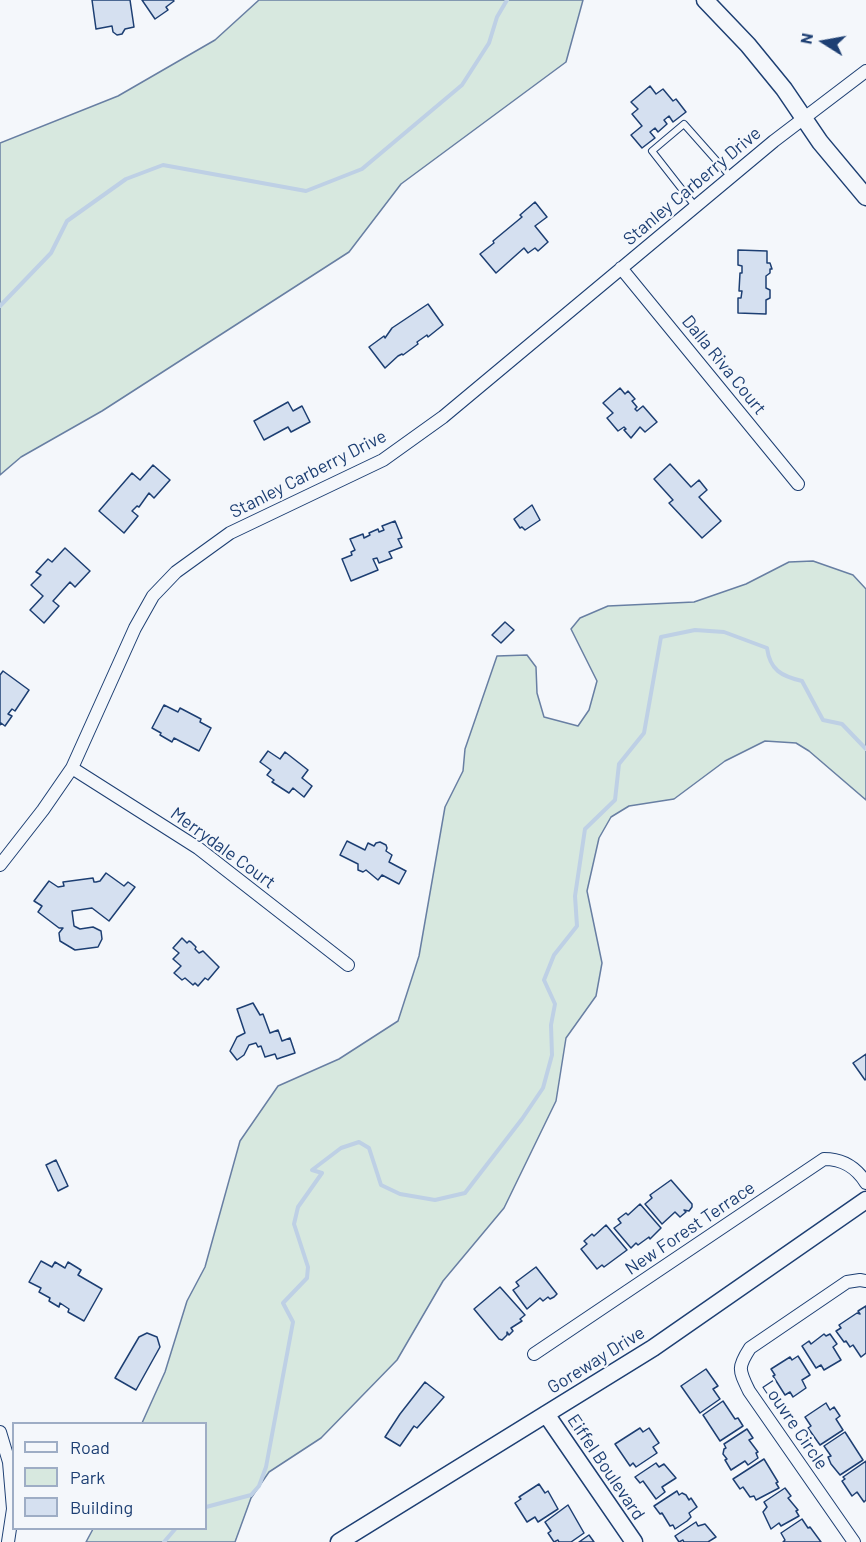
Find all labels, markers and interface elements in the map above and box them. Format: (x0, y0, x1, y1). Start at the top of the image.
north arrow (794, 12, 854, 72)
text: N (795, 31, 816, 46)
street label: Stanley Carberry Drive (619, 122, 765, 250)
street label: Dalla Riva Court (677, 311, 771, 419)
street label: Stanley Carberry Drive (226, 425, 390, 523)
street label: Merrydale Court (166, 803, 280, 893)
street label: New Forest Terrace (621, 1177, 759, 1279)
street label: Goreway Drive (543, 1322, 649, 1398)
street label: Louvre Circle (757, 1376, 833, 1474)
street label: Eiffel Boulevard (563, 1410, 649, 1524)
legend (12, 1422, 207, 1530)
text: Road (70, 1436, 110, 1458)
text: Park (70, 1466, 105, 1488)
text: Building (70, 1496, 133, 1518)

